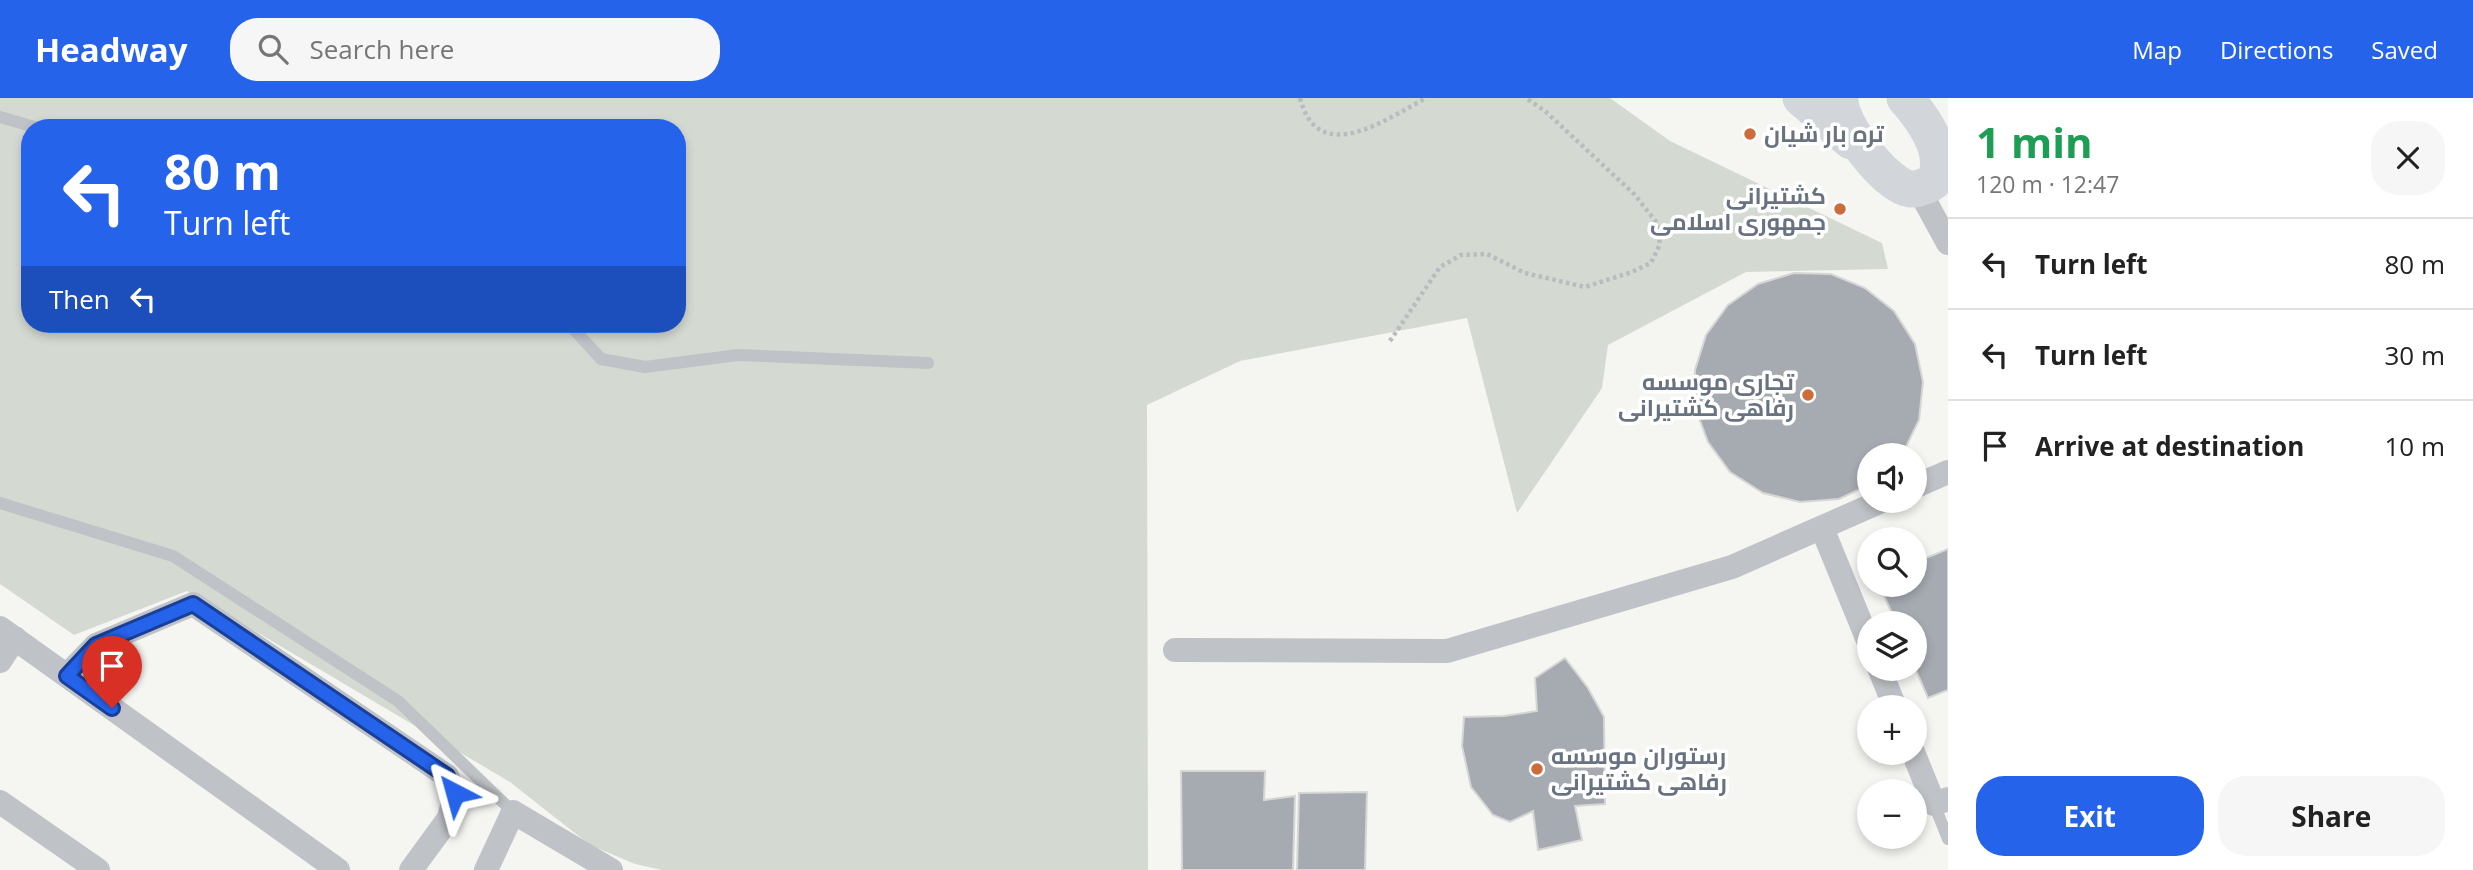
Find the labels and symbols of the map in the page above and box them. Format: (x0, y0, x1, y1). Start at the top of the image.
place label: تره بار شیان (1764, 117, 1884, 149)
marker: تره بار شیان (1742, 126, 1758, 142)
place label: کشتیرانی جمهوری اسلامی (1650, 179, 1826, 237)
marker: کشتیرانی جمهوری اسلامی (1832, 201, 1848, 217)
place label: تجاری موسسه رفاهی کشتیرانی (1618, 365, 1795, 423)
marker: تجاری موسسه رفاهی کشتیرانی (1800, 387, 1816, 403)
pin (82, 636, 142, 708)
place label: رستوران موسسه رفاهی کشتیرانی (1551, 739, 1727, 797)
position arrow (418, 756, 492, 830)
marker: رستوران موسسه رفاهی کشتیرانی (1529, 761, 1545, 777)

